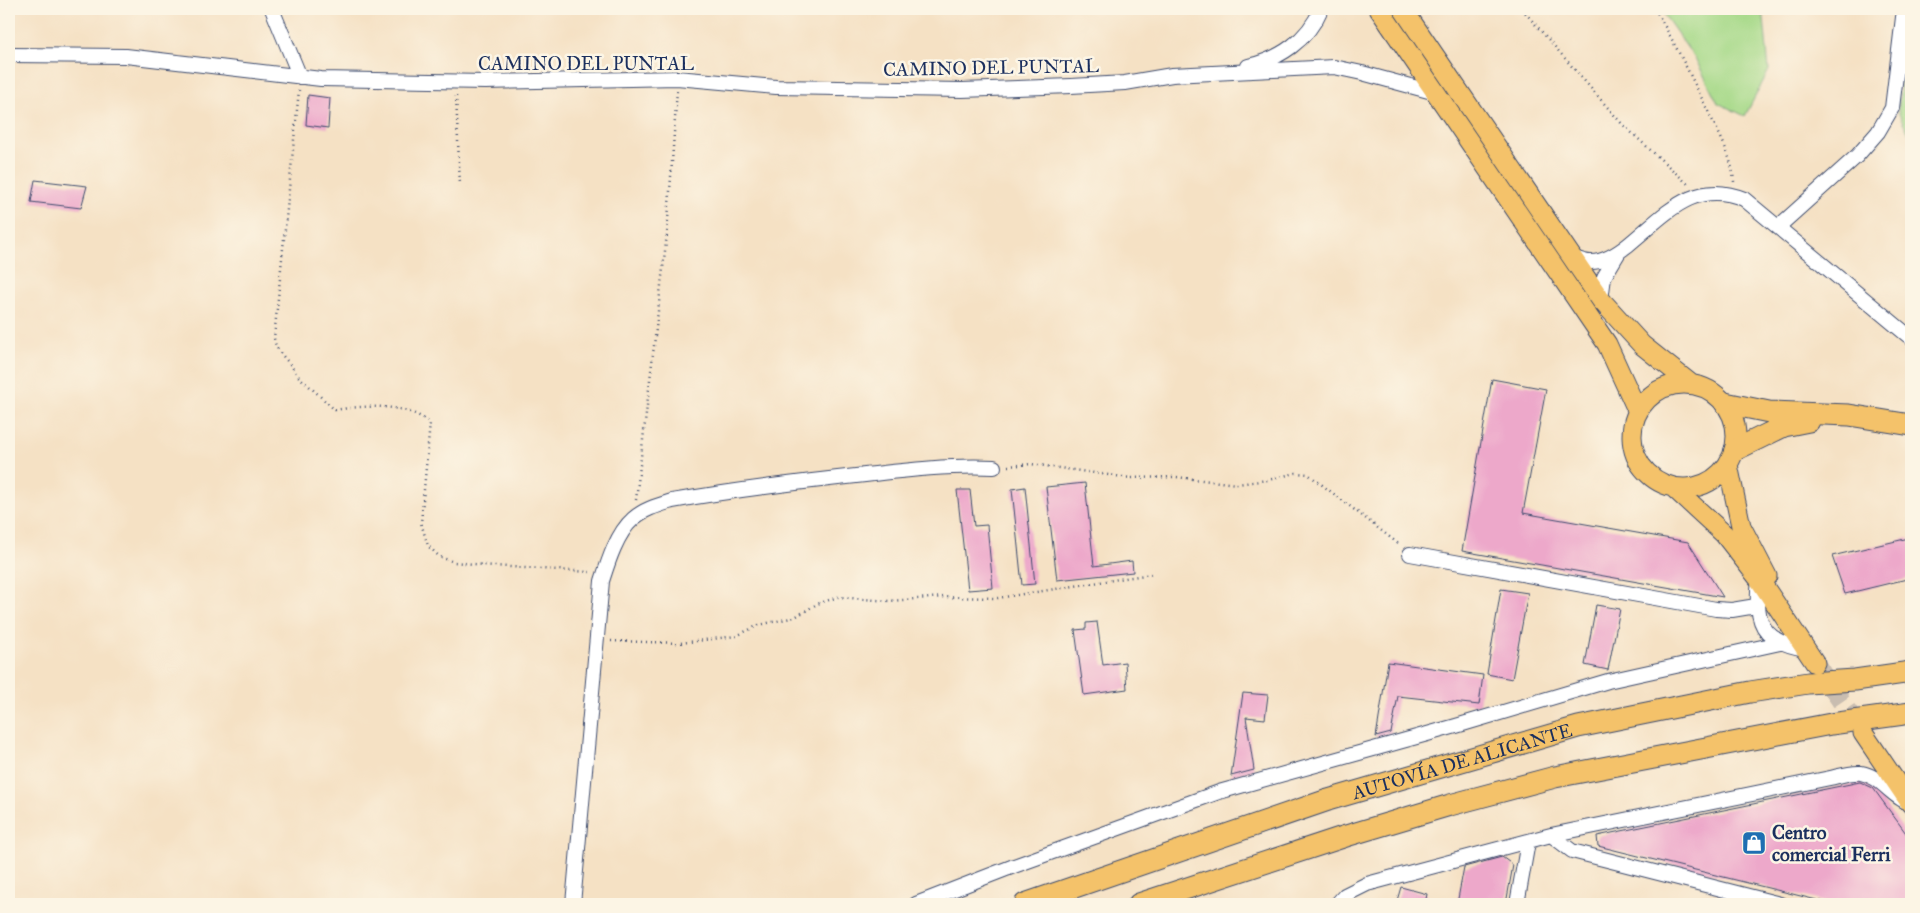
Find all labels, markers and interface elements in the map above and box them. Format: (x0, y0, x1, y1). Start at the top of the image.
street label: CAMINO DEL PUNTAL (478, 52, 694, 75)
street label: CAMINO DEL PUNTAL (883, 54, 1099, 81)
street label: AUTOVÍA DE ALICANTE (1349, 718, 1575, 805)
place label: Centro comercial Ferri (1772, 821, 1891, 866)
shop icon: Centro comercial Ferri (1741, 830, 1767, 856)

